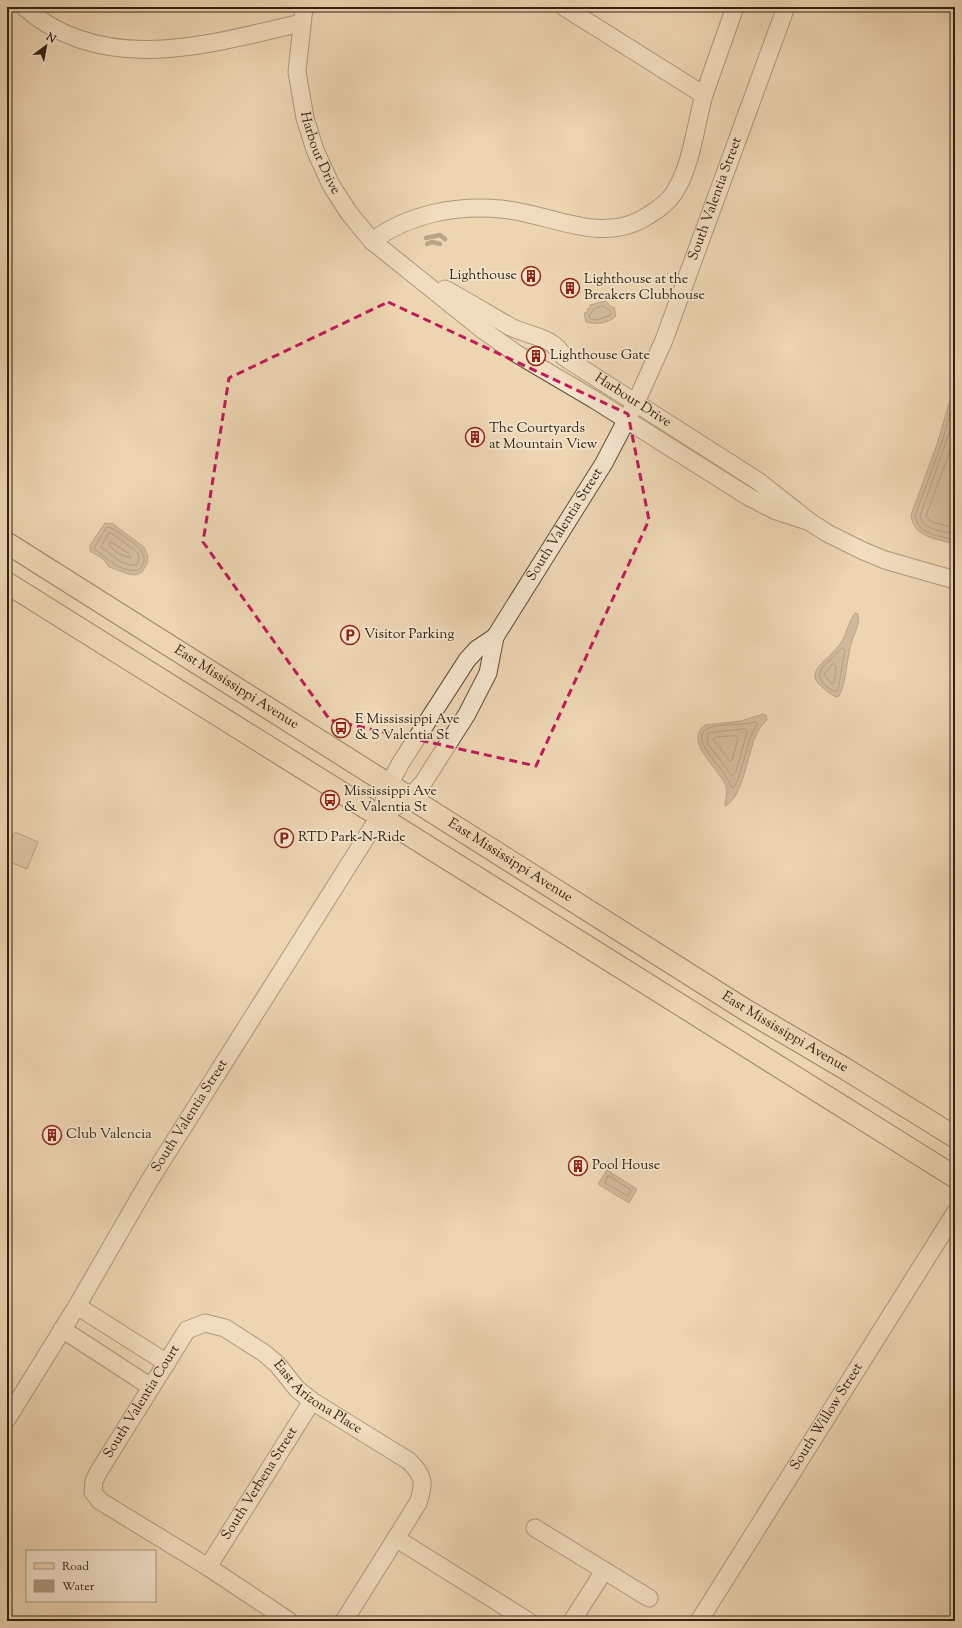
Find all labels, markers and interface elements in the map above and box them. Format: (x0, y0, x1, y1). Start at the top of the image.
north arrow (26, 26, 66, 66)
text: N (42, 29, 59, 48)
street label: Harbour Drive (294, 110, 345, 199)
street label: South Valentia Street (684, 134, 747, 263)
building icon: Lighthouse (520, 265, 542, 287)
place label: Lighthouse (449, 266, 517, 286)
place label: Lighthouse at the Breakers Clubhouse (584, 270, 705, 306)
building icon: Lighthouse at the Breakers Clubhouse (559, 277, 581, 299)
building icon: Lighthouse Gate (525, 345, 547, 367)
place label: Lighthouse Gate (550, 346, 650, 366)
street label: Harbour Drive (590, 369, 675, 433)
place label: The Courtyards at Mountain View (489, 419, 598, 455)
building icon: The Courtyards at Mountain View (464, 426, 486, 448)
street label: South Valentia Street (522, 464, 608, 585)
parking icon: Visitor Parking (339, 624, 361, 646)
place label: Visitor Parking (364, 625, 454, 645)
street label: East Mississippi Avenue (170, 641, 302, 735)
place label: E Mississippi Ave & S Valentia St (355, 710, 460, 746)
bus stop icon: E Mississippi Ave & S Valentia St (330, 717, 352, 739)
place label: Mississippi Ave & Valentia St (344, 782, 437, 818)
bus stop icon: Mississippi Ave & Valentia St (319, 789, 341, 811)
street label: East Mississippi Avenue (444, 814, 576, 908)
parking icon: RTD Park-N-Ride (273, 827, 295, 849)
place label: RTD Park-N-Ride (298, 828, 406, 848)
street label: East Mississippi Avenue (717, 987, 852, 1078)
street label: South Valentia Street (147, 1056, 233, 1176)
building icon: Club Valencia (41, 1124, 63, 1146)
place label: Club Valencia (66, 1125, 152, 1145)
building icon: Pool House (567, 1155, 589, 1177)
place label: Pool House (592, 1156, 660, 1176)
street label: South Valentia Court (99, 1341, 185, 1463)
street label: East Arizona Place (268, 1356, 366, 1439)
street label: South Willow Street (786, 1359, 868, 1474)
street label: South Verbena Street (217, 1423, 303, 1544)
legend (26, 1550, 156, 1602)
text: Road (62, 1558, 89, 1576)
text: Water (62, 1578, 95, 1596)

